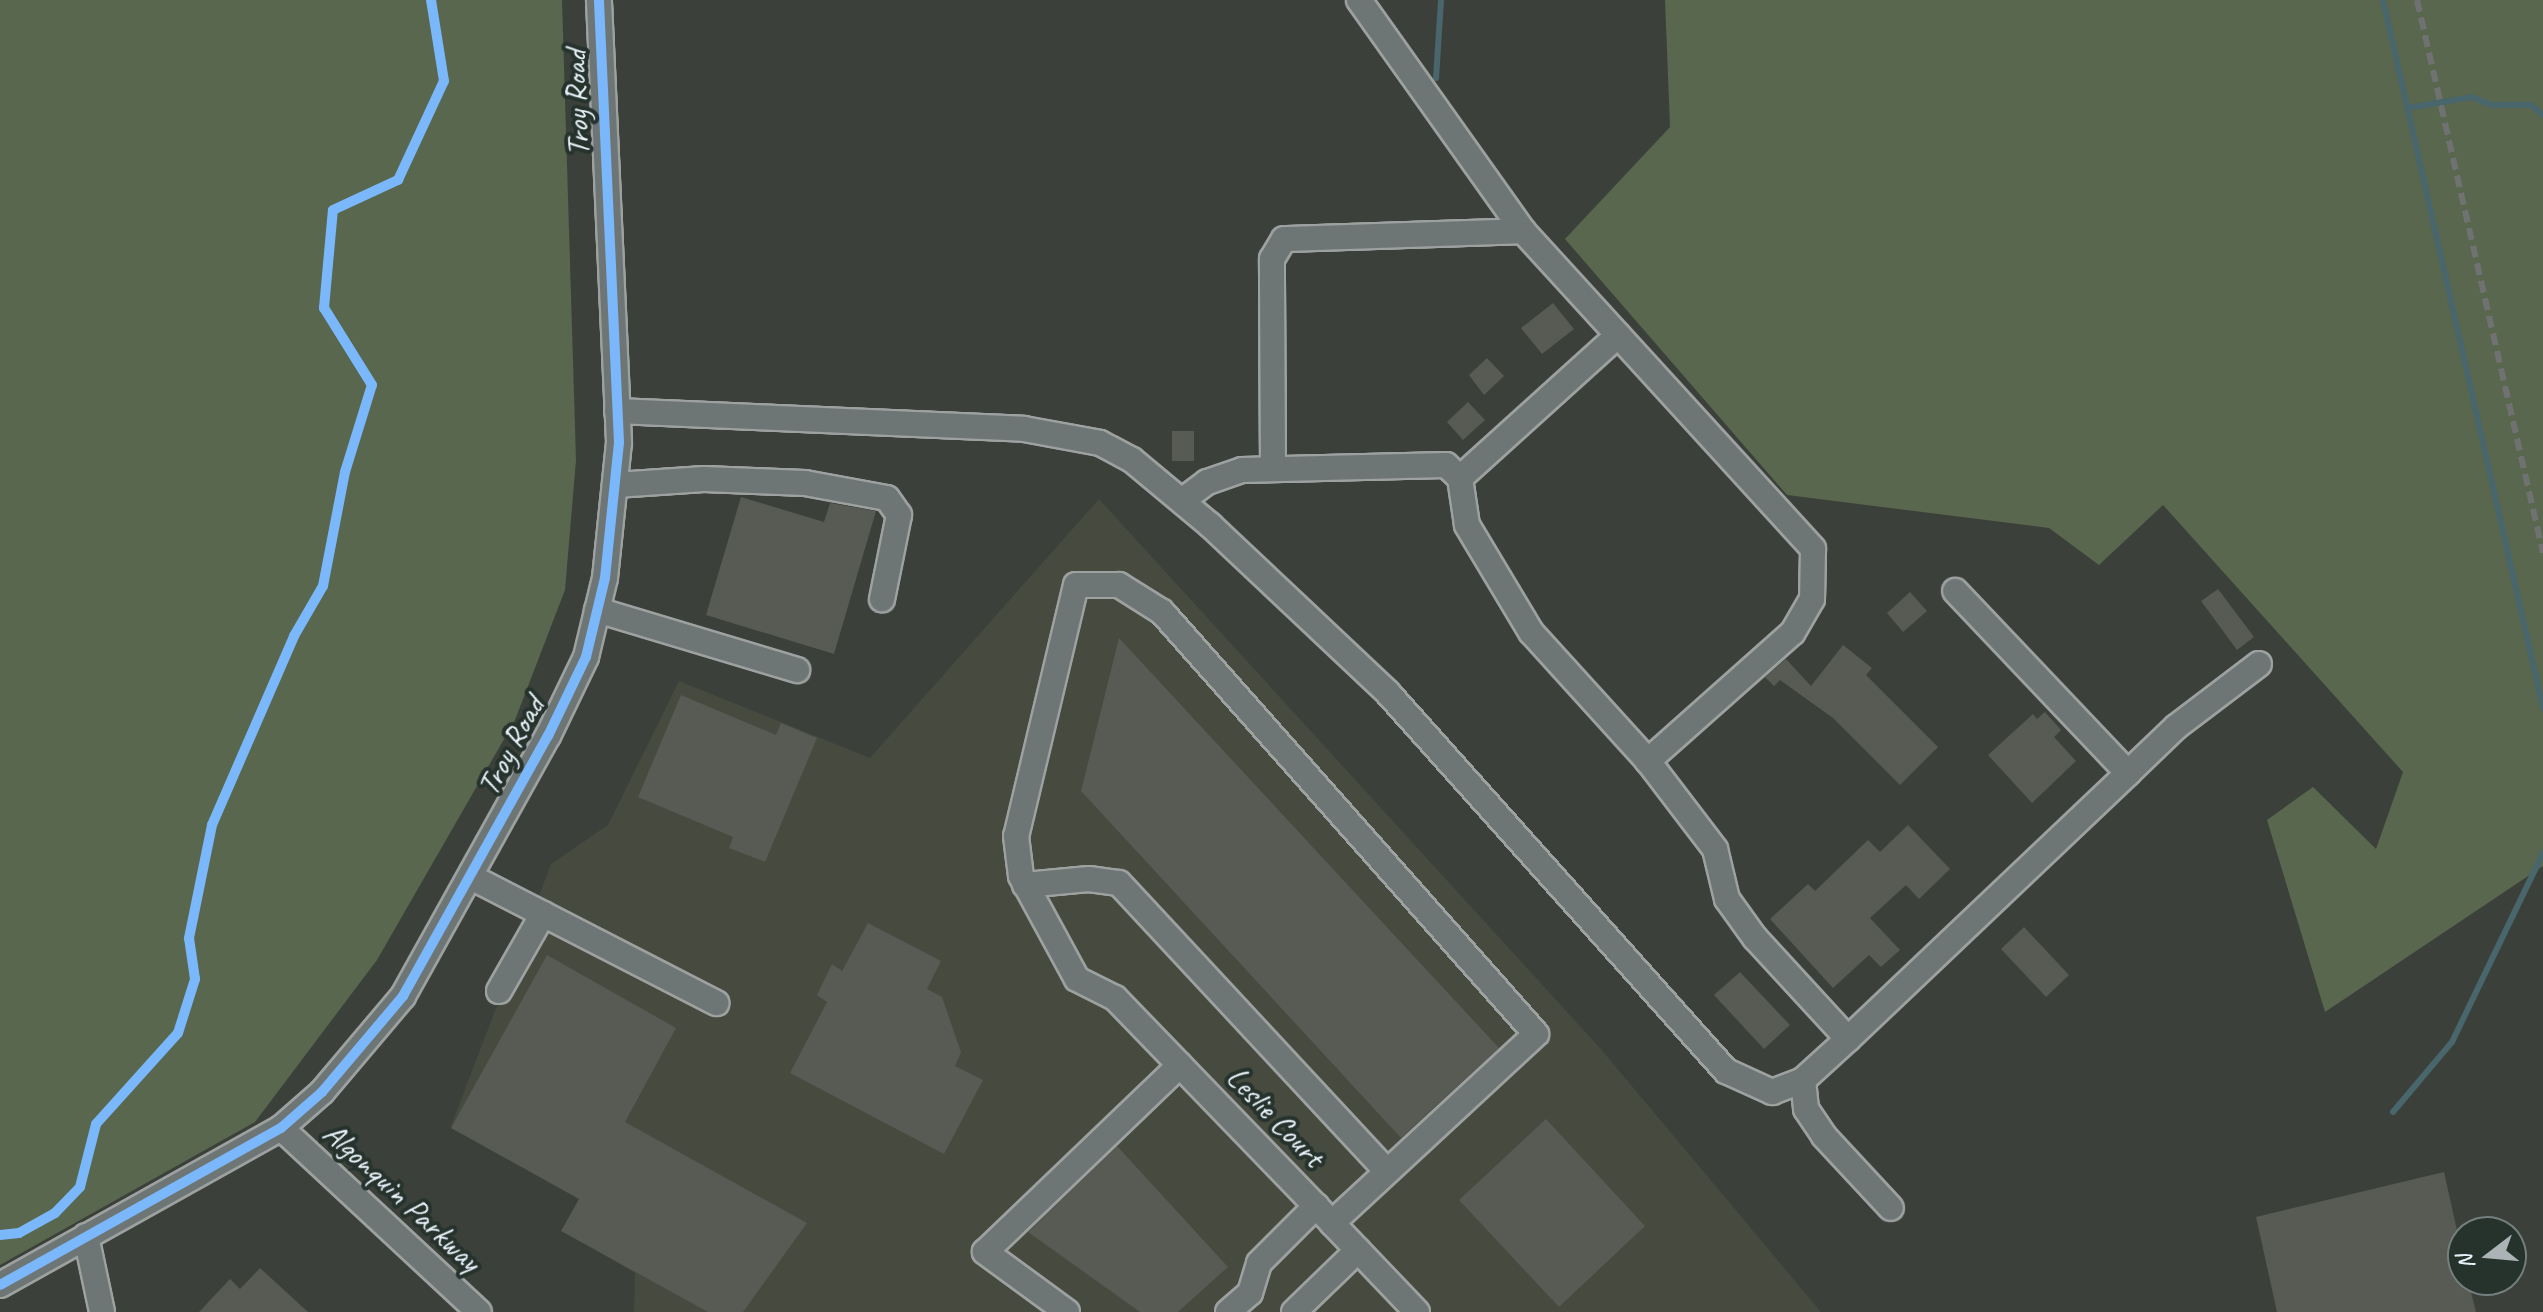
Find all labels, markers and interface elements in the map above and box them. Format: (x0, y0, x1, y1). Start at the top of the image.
street label: Troy Road (556, 49, 598, 157)
street label: Troy Road (469, 690, 553, 802)
street label: Leslie Court (1218, 1059, 1332, 1175)
street label: Algonquin Parkway (315, 1114, 489, 1280)
north arrow (2447, 1216, 2527, 1296)
text: N (2451, 1252, 2481, 1272)

